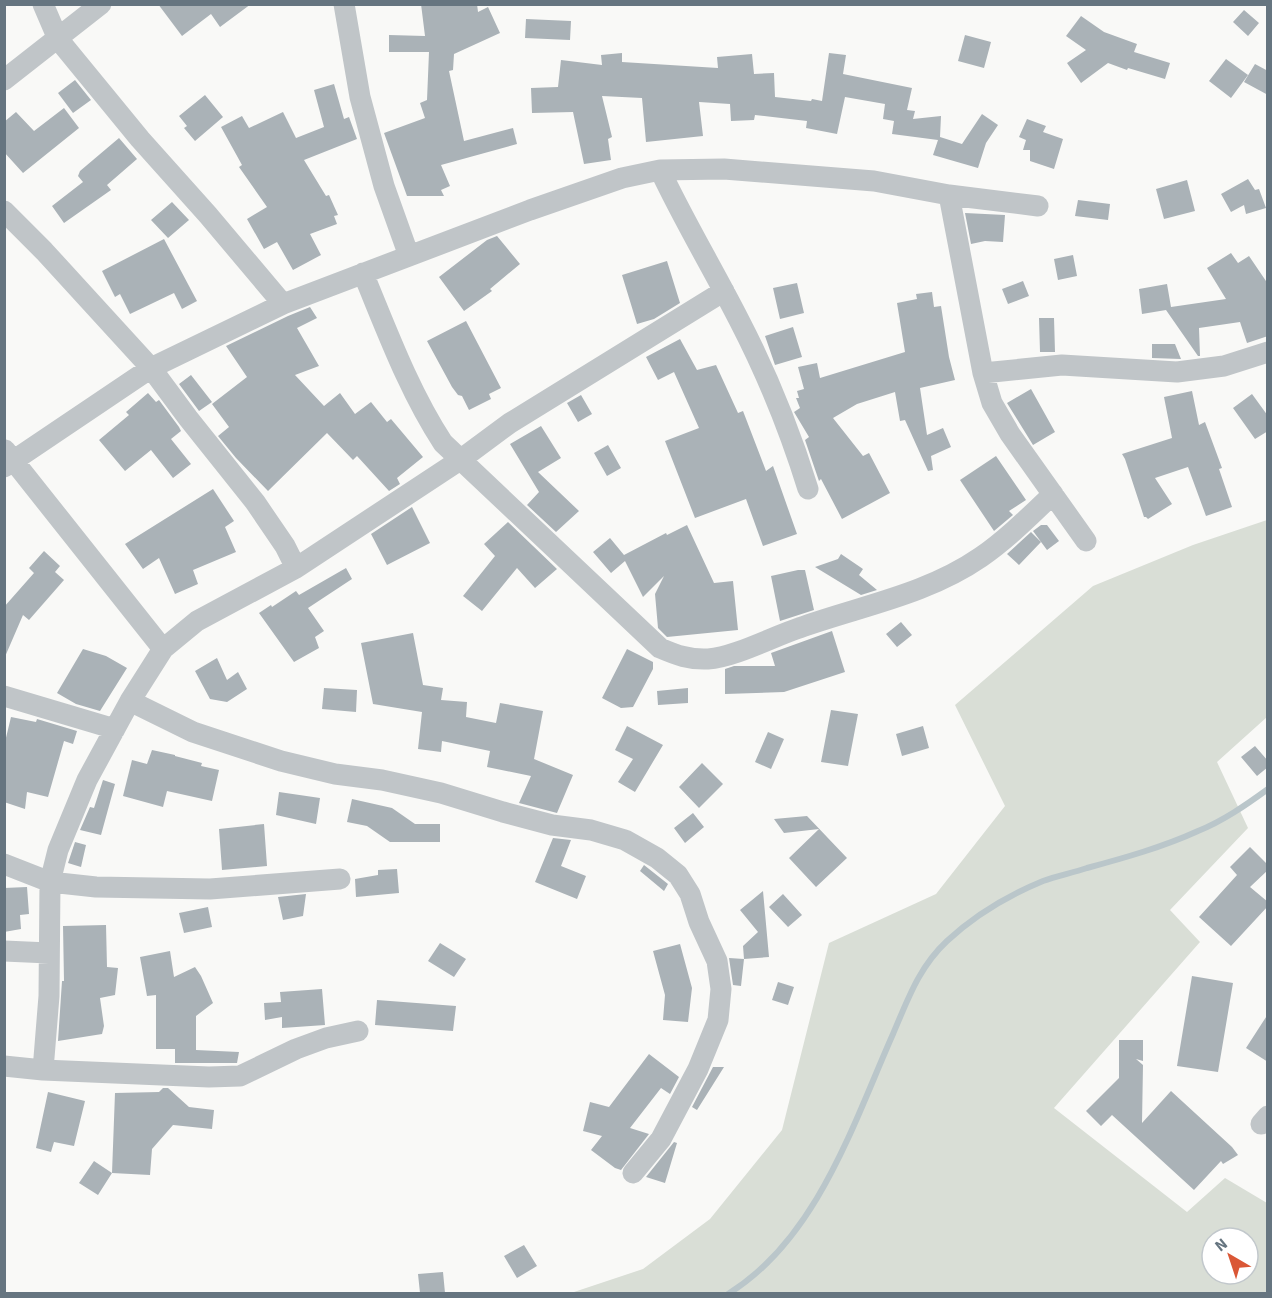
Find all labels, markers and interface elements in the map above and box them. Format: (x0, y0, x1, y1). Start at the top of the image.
north arrow (1200, 1226, 1260, 1286)
text: N (1210, 1233, 1232, 1257)

